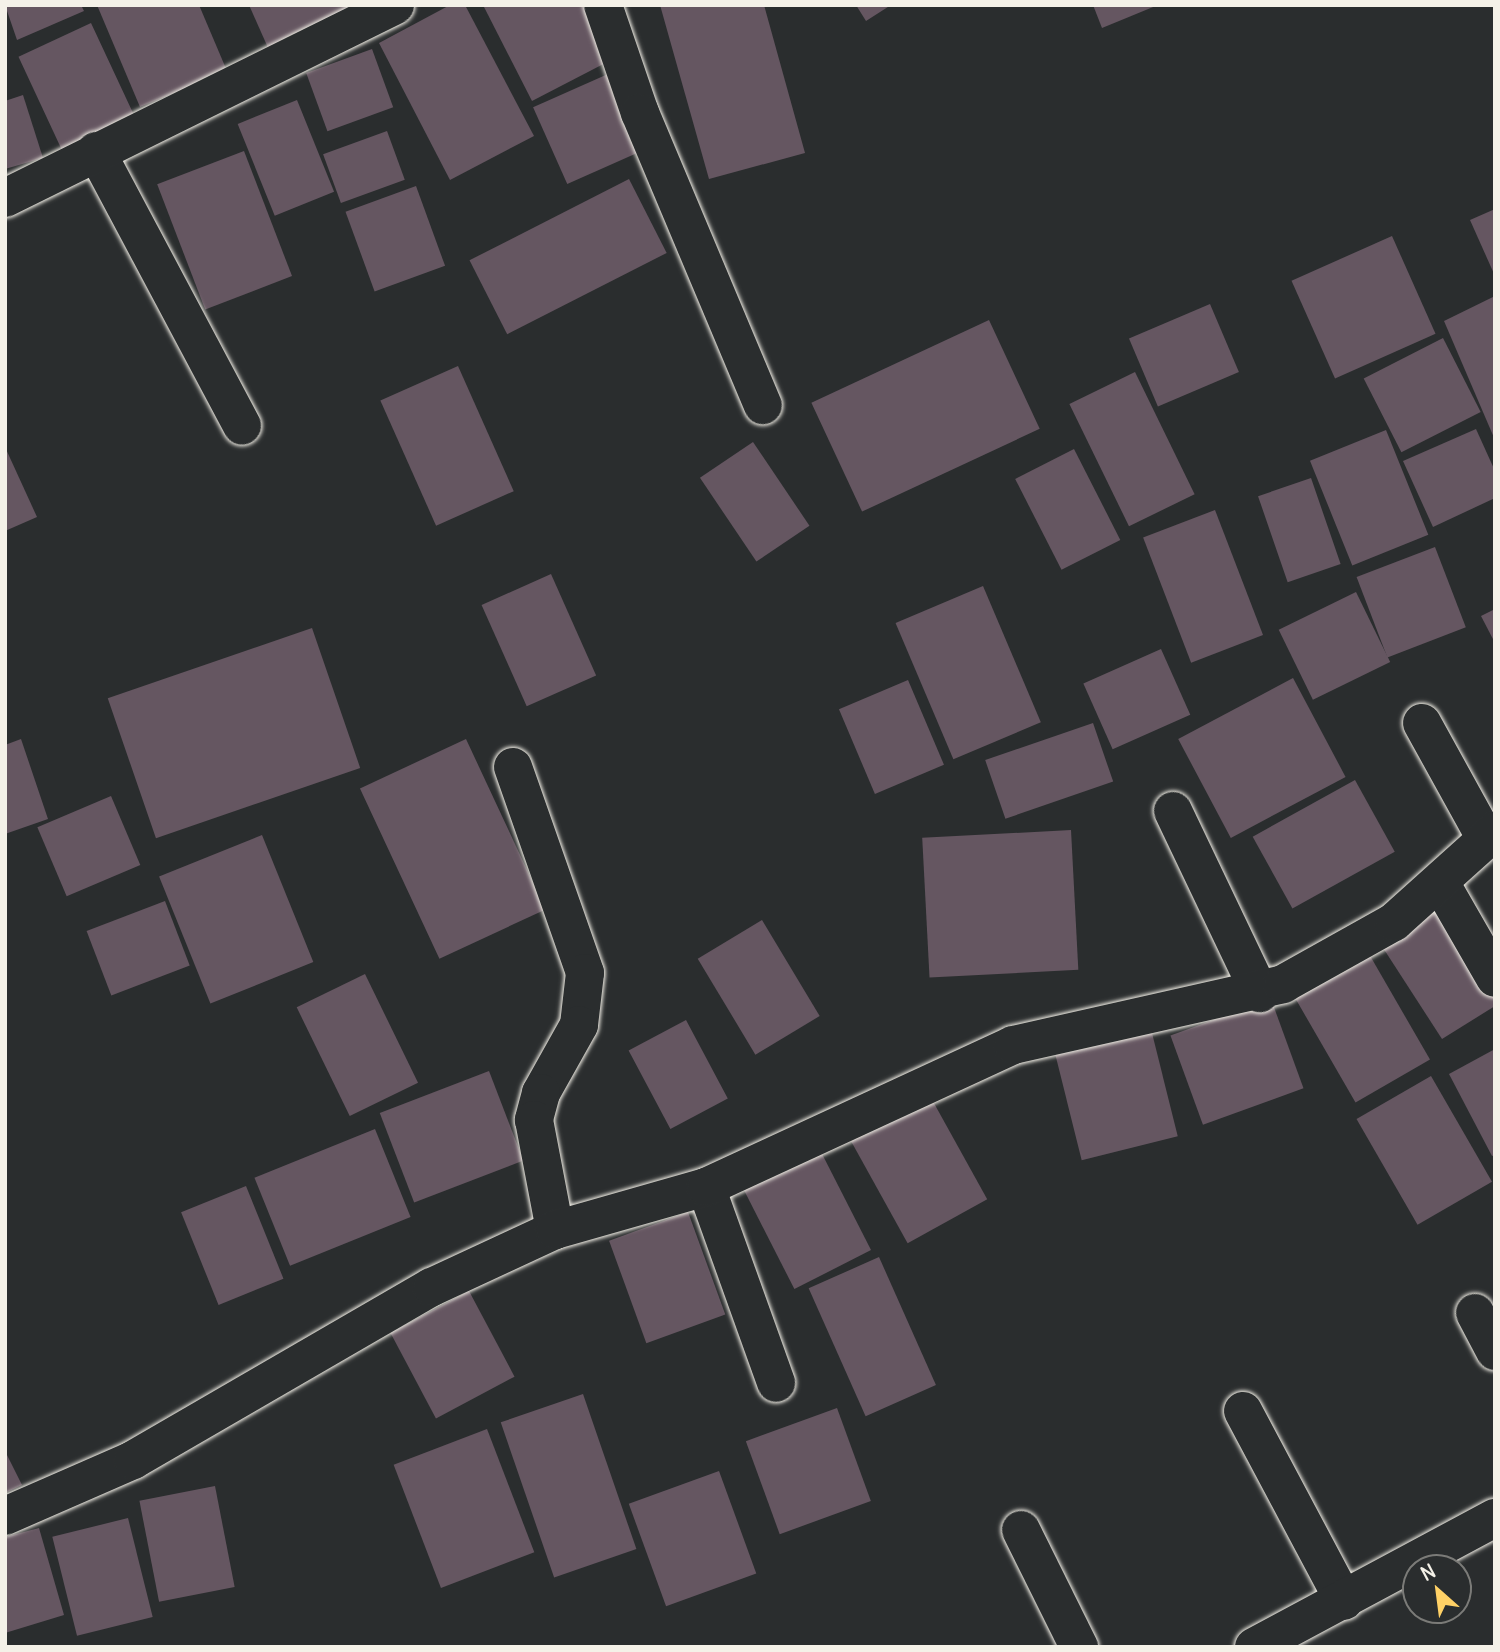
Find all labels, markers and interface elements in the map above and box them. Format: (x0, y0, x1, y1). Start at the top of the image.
north arrow (1402, 1554, 1472, 1624)
text: N (1417, 1559, 1440, 1586)

